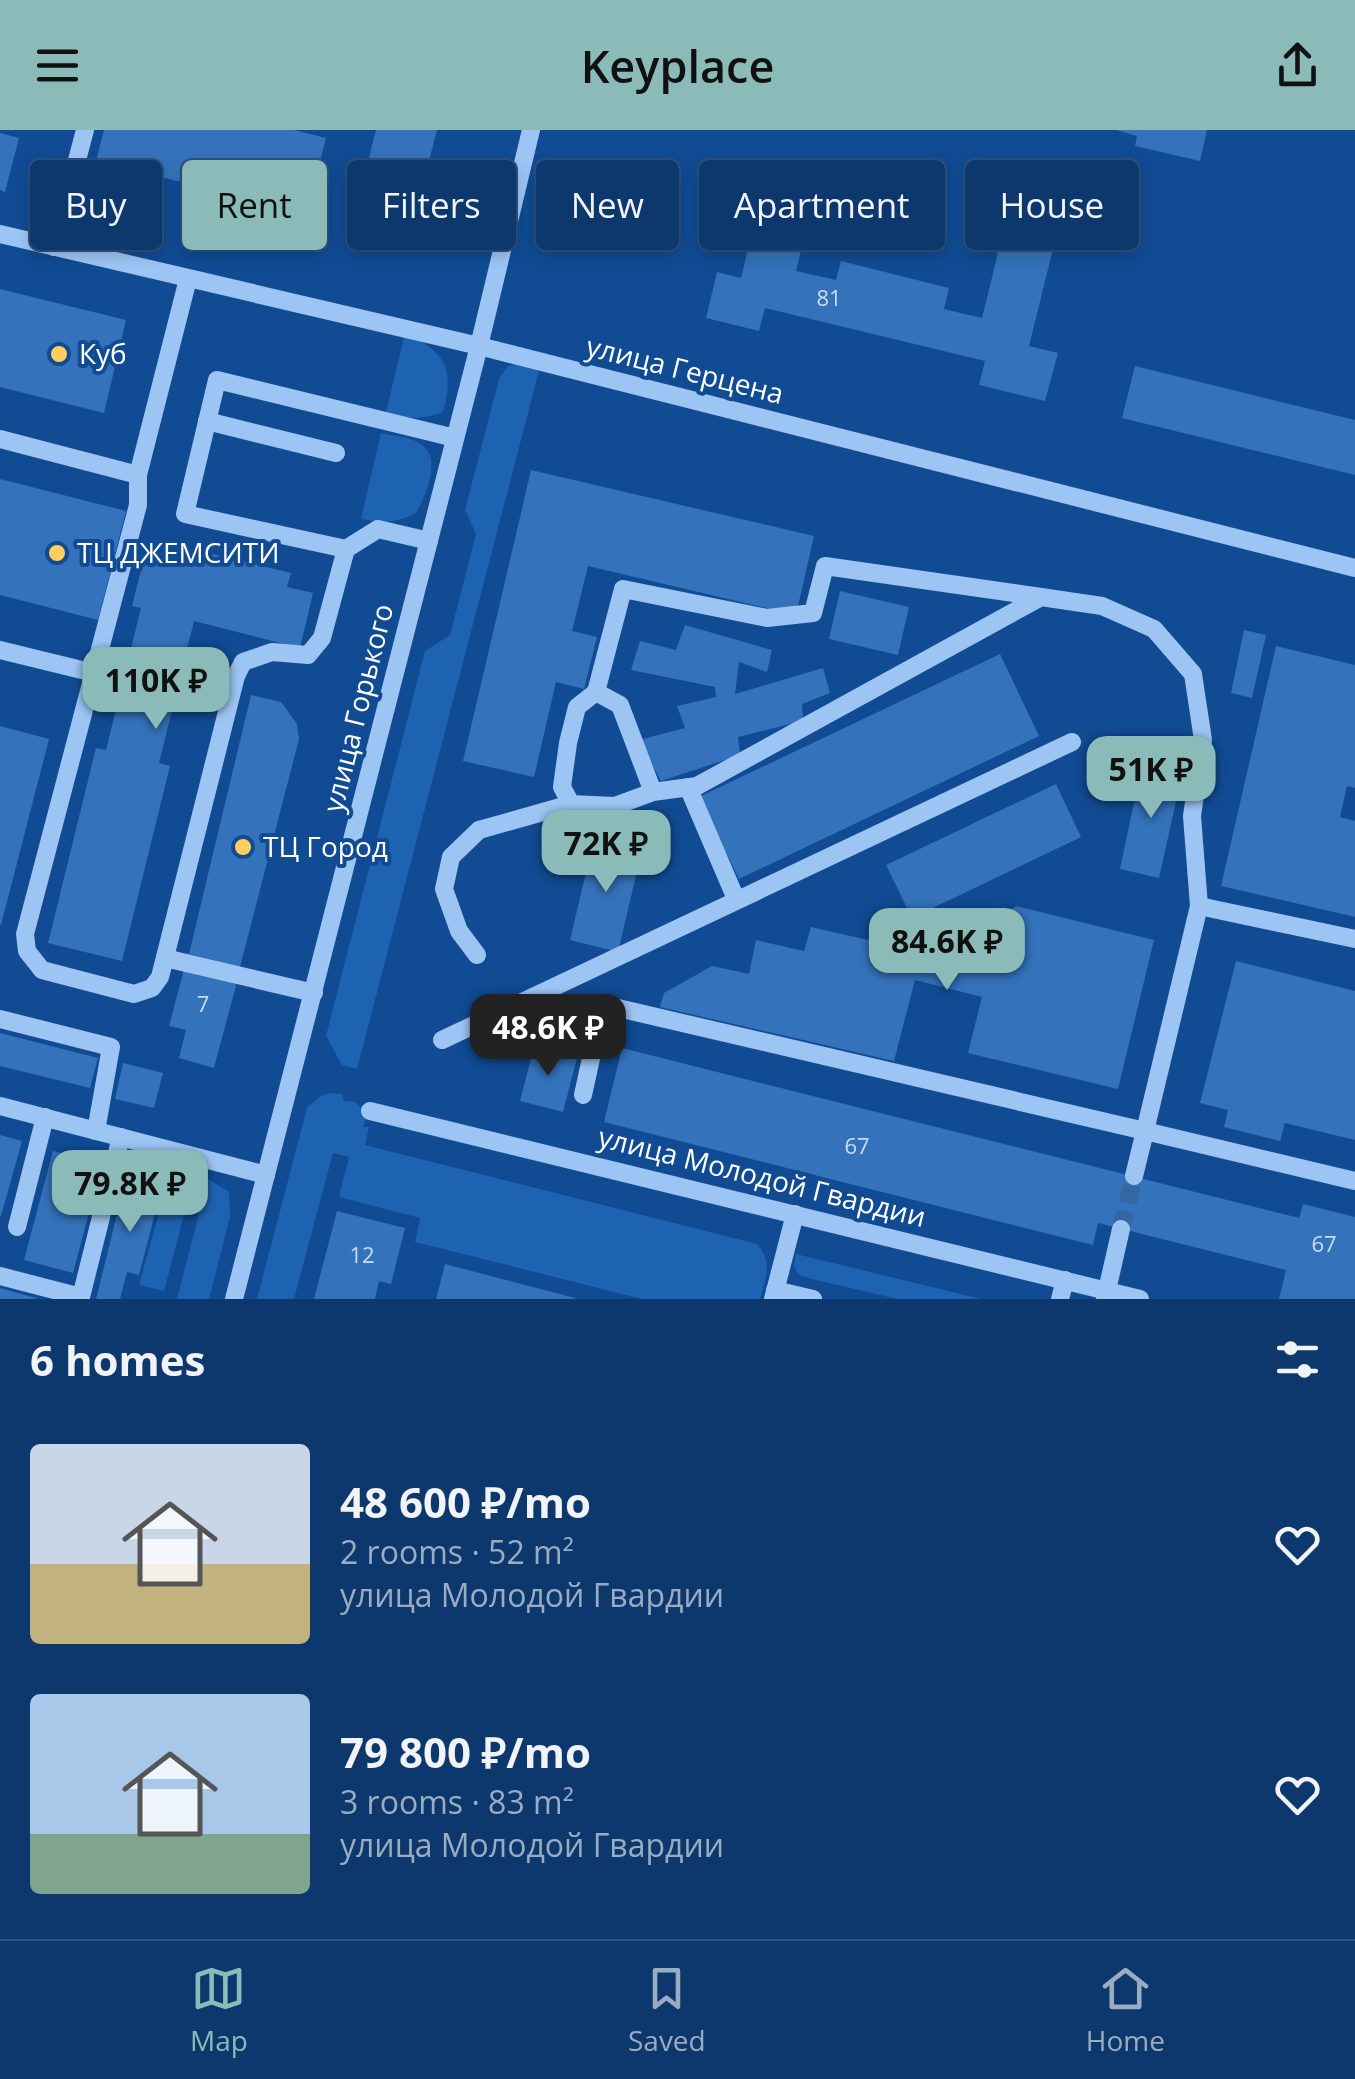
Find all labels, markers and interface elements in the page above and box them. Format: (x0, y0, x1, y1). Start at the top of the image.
text: Keyplace (581, 35, 774, 96)
icon: menu (30, 38, 85, 93)
icon: share (1270, 38, 1325, 93)
chip: Buy (30, 160, 162, 250)
chip: Rent (182, 160, 327, 250)
chip: Filters (347, 160, 516, 250)
chip: New (536, 160, 679, 250)
chip: Apartment (699, 160, 945, 250)
chip: House (965, 160, 1139, 250)
house number: 81 (816, 282, 842, 312)
street label: улица Герцена (583, 326, 788, 412)
place label: Куб (79, 334, 127, 372)
marker: Куб (48, 343, 70, 365)
place label: ТЦ ДЖЕМСИТИ (77, 533, 279, 571)
marker: ТЦ ДЖЕМСИТИ (46, 542, 68, 564)
street label: улица Горького (313, 600, 401, 816)
pin: 110K ₽ (75, 647, 237, 732)
text: 110K ₽ (104, 658, 208, 701)
pin: 51K ₽ (1081, 736, 1221, 821)
text: 51K ₽ (1109, 747, 1193, 790)
pin: 72K ₽ (536, 810, 676, 895)
text: 72K ₽ (564, 821, 648, 864)
place label: ТЦ Город (263, 827, 388, 865)
marker: ТЦ Город (232, 836, 254, 858)
pin: 84.6K ₽ (855, 908, 1039, 993)
text: 84.6K ₽ (891, 919, 1003, 962)
house number: 7 (197, 988, 209, 1018)
pin: 48.6K ₽ (456, 994, 640, 1079)
text: 48.6K ₽ (492, 1005, 604, 1048)
street label: улица Молодой Гвардии (595, 1117, 930, 1235)
house number: 67 (844, 1130, 870, 1160)
pin: 79.8K ₽ (38, 1150, 222, 1235)
text: 79.8K ₽ (74, 1161, 186, 1204)
house number: 67 (1311, 1228, 1337, 1258)
house number: 12 (349, 1239, 375, 1269)
text: 6 homes (30, 1331, 205, 1388)
icon: filters (1270, 1332, 1325, 1387)
text: 48 600 ₽/mo (340, 1473, 591, 1530)
icon: home (110, 1484, 230, 1604)
icon: heart (1270, 1517, 1325, 1572)
text: 2 rooms · 52 m² (340, 1530, 574, 1573)
text: улица Молодой Гвардии (340, 1573, 724, 1616)
text: 79 800 ₽/mo (340, 1723, 591, 1780)
icon: home (110, 1734, 230, 1854)
icon: heart (1270, 1767, 1325, 1822)
text: 3 rooms · 83 m² (340, 1780, 574, 1823)
text: улица Молодой Гвардии (340, 1823, 724, 1866)
tab: Map (190, 1961, 248, 2059)
tab: Saved (628, 1961, 706, 2059)
tab: Home (1086, 1961, 1165, 2059)

